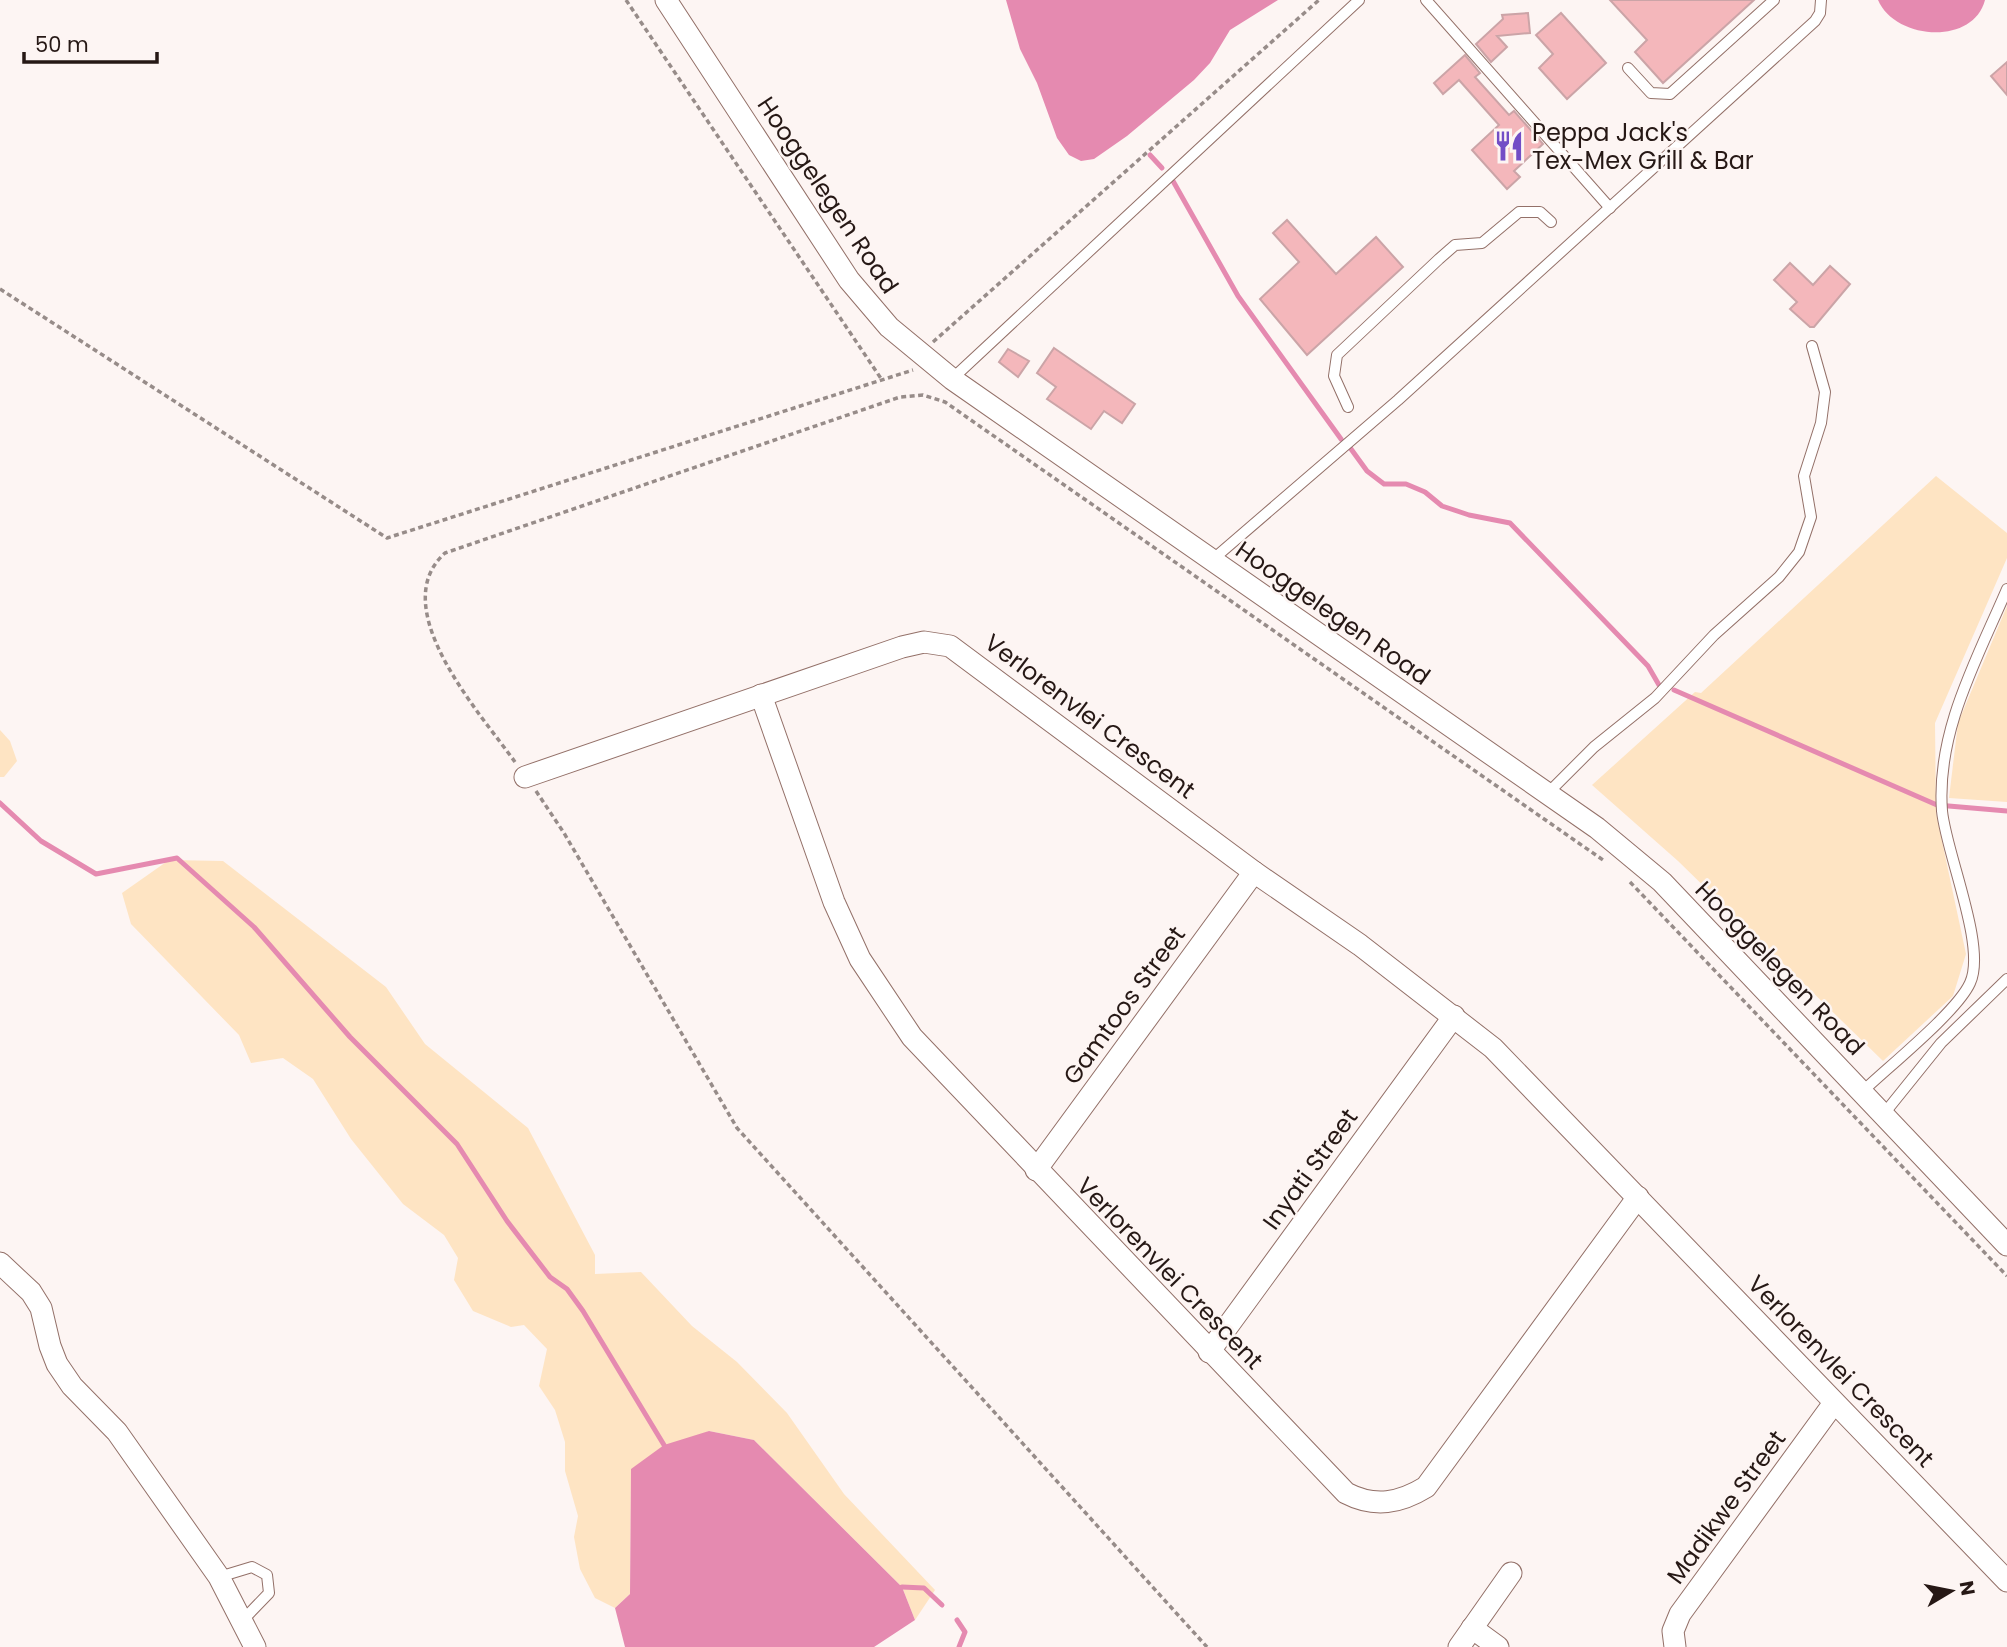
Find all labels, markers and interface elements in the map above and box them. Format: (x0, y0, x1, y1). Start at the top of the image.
scale bar (24, 21, 158, 65)
text: 50 m (35, 30, 89, 59)
street label: Hooggelegen Road (750, 90, 906, 300)
place label: Peppa Jack's Tex-Mex Grill & Bar (1532, 116, 1754, 177)
restaurant icon: Peppa Jack's Tex-Mex Grill & Bar (1492, 129, 1526, 163)
street label: Hooggelegen Road (1229, 533, 1437, 693)
street label: Verlorenvlei Crescent (978, 626, 1202, 806)
street label: Hooggelegen Road (1688, 874, 1872, 1062)
street label: Gamtoos Street (1055, 919, 1193, 1091)
street label: Inyati Street (1255, 1102, 1365, 1236)
street label: Verlorenvlei Crescent (1069, 1170, 1271, 1376)
street label: Verlorenvlei Crescent (1740, 1268, 1942, 1474)
street label: Madikwe Street (1659, 1423, 1793, 1591)
north arrow (1916, 1556, 1986, 1626)
text: N (1953, 1579, 1982, 1598)

